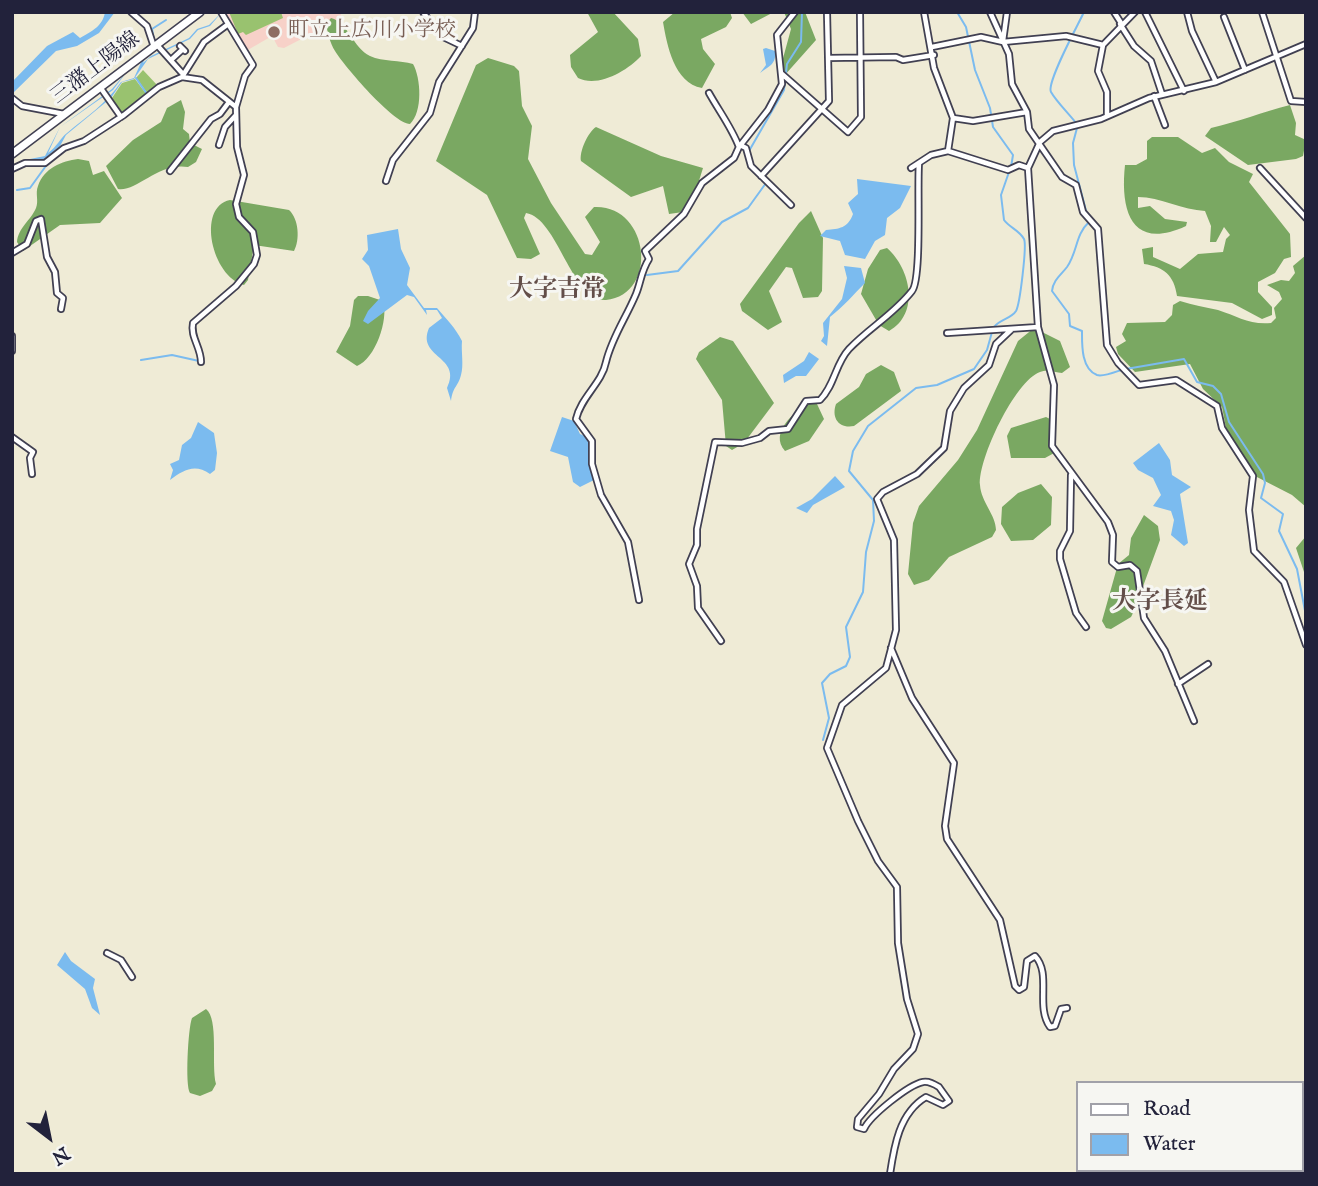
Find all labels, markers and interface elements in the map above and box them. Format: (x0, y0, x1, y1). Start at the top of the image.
place label: 町立上広川小学校 (288, 19, 456, 45)
marker: 町立上広川小学校 (266, 24, 282, 40)
street label: 三潴上陽線 (46, 27, 146, 111)
district label: 大字吉常 (509, 277, 605, 305)
district label: 大字長延 (1112, 589, 1208, 617)
legend (1076, 1081, 1304, 1172)
text: Road (1143, 1096, 1190, 1123)
north arrow (14, 1102, 84, 1172)
text: Water (1143, 1131, 1195, 1158)
text: N (47, 1140, 73, 1169)

